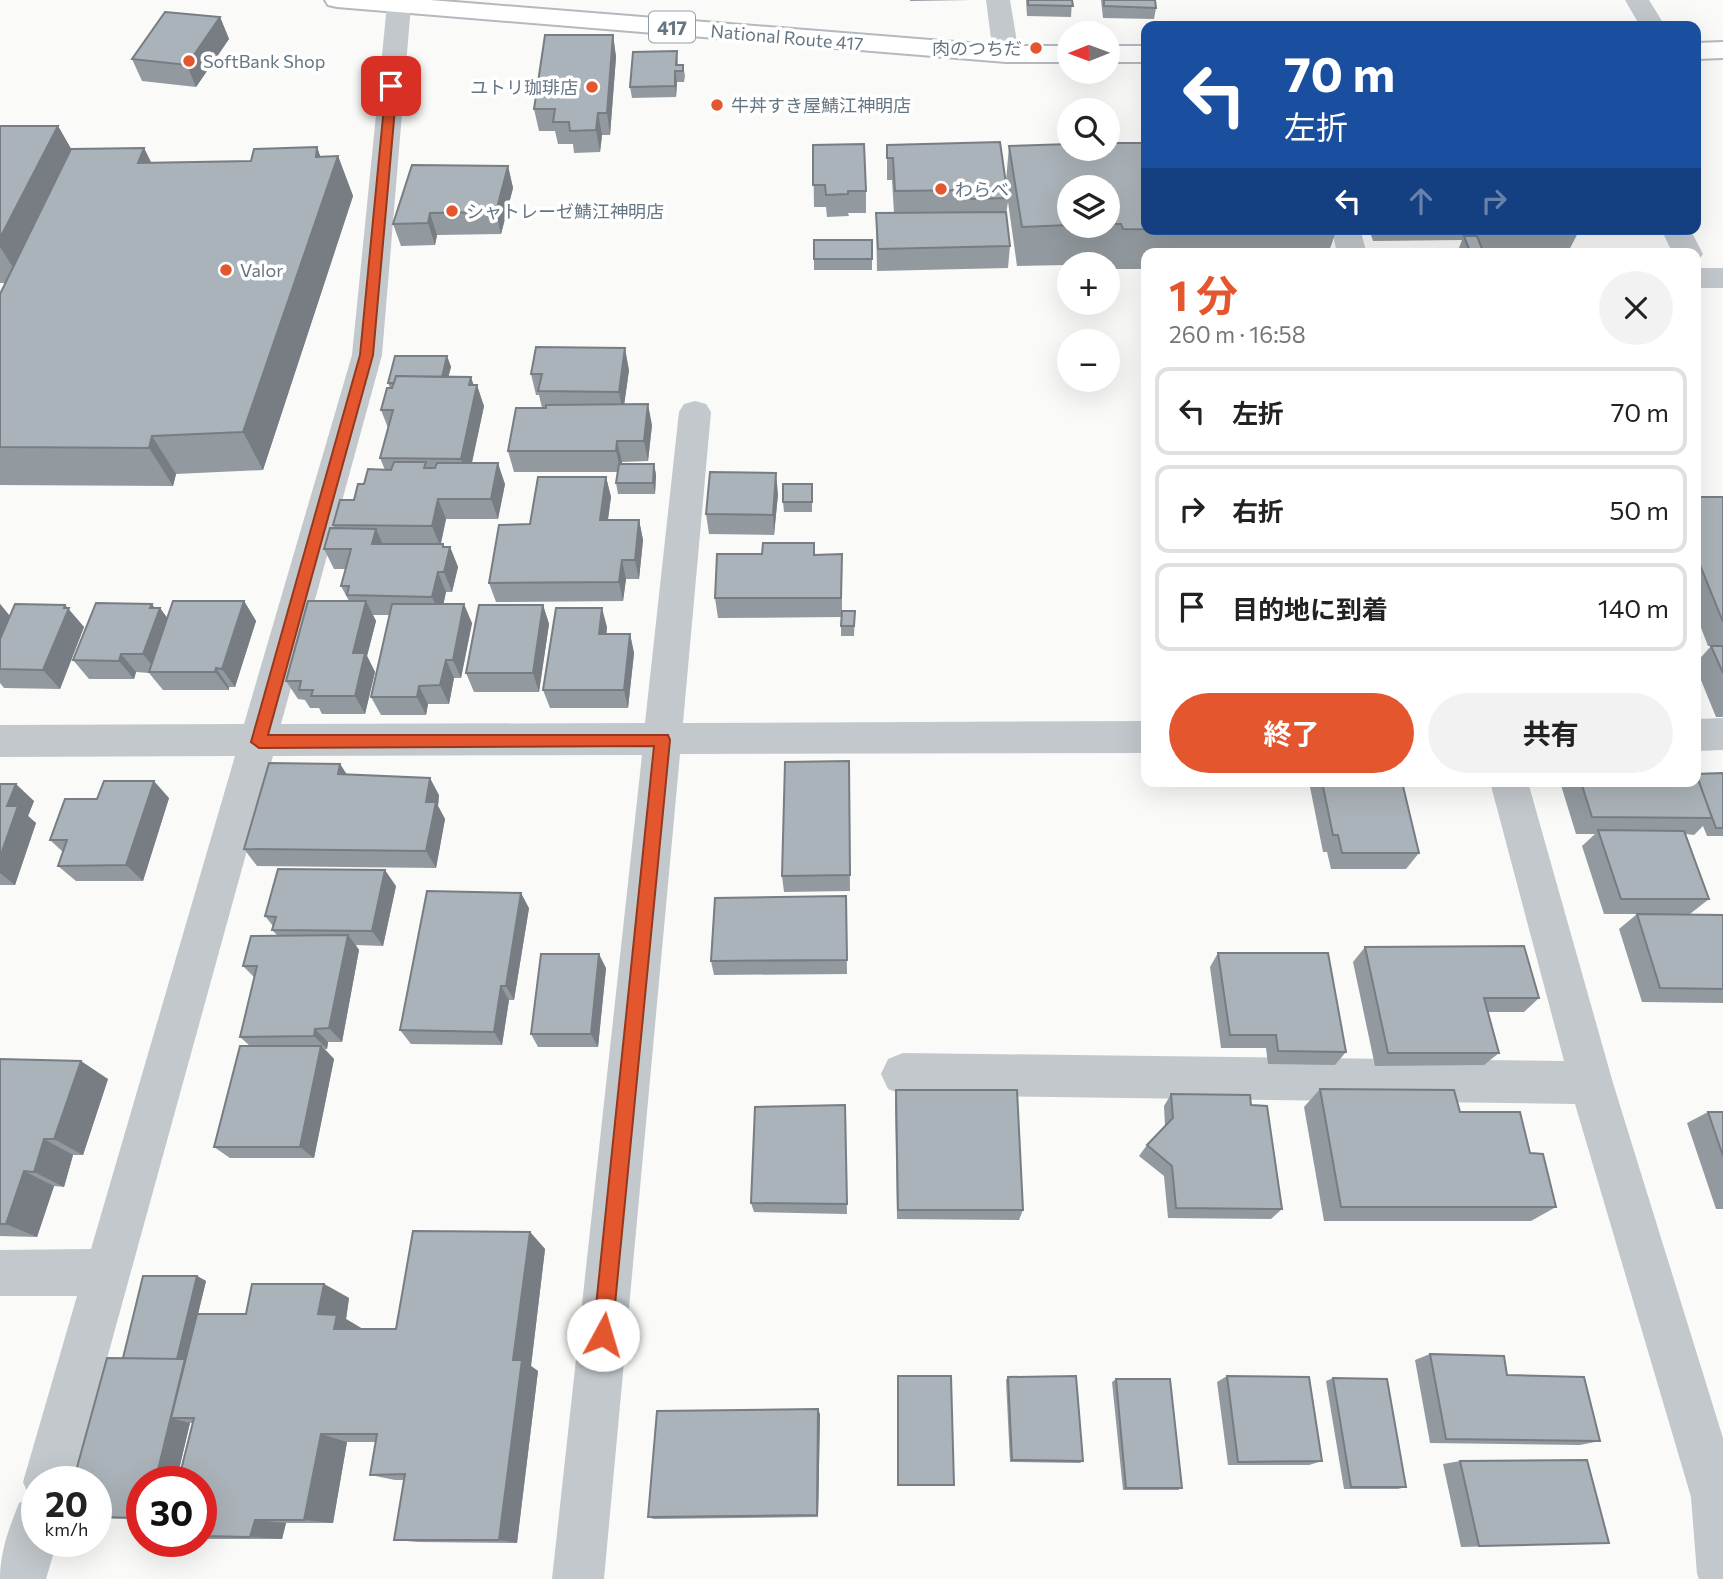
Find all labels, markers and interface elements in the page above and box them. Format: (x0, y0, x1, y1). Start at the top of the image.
road number: 417 (649, 12, 695, 42)
street label: National Route 417 (710, 19, 864, 55)
north arrow (1057, 21, 1120, 84)
map controls (1057, 21, 1120, 392)
place label: 肉のつちだ (932, 37, 1022, 59)
marker: 肉のつちだ (1028, 40, 1044, 56)
text: 70 m (1284, 42, 1395, 102)
icon: left (1169, 49, 1260, 140)
place label: SoftBank Shop (203, 50, 326, 72)
marker: SoftBank Shop (181, 53, 197, 69)
pin (361, 56, 421, 116)
icon: arrive (372, 67, 410, 105)
place label: ユトリ珈琲店 (470, 76, 578, 98)
marker: ユトリ珈琲店 (584, 79, 600, 95)
place label: 牛丼すき屋鯖江神明店 (731, 94, 911, 116)
marker: 牛丼すき屋鯖江神明店 (709, 97, 725, 113)
button: search (1057, 98, 1120, 161)
text: 左折 (1284, 106, 1348, 146)
button: layers (1057, 175, 1120, 238)
place label: わらべ (955, 178, 1009, 200)
marker: わらべ (933, 181, 949, 197)
icon: left (1329, 182, 1367, 220)
icon: ahead (1402, 182, 1440, 220)
icon: right (1475, 182, 1513, 220)
place label: シャトレーゼ鯖江神明店 (466, 200, 664, 222)
marker: シャトレーゼ鯖江神明店 (444, 203, 460, 219)
button: + (1057, 252, 1120, 315)
place label: Valor (240, 259, 283, 281)
marker: Valor (218, 262, 234, 278)
text: 1 分 (1169, 268, 1238, 320)
button: close (1599, 271, 1673, 345)
text: 260 m · 16:58 (1169, 320, 1306, 348)
button: − (1057, 329, 1120, 392)
icon: left (1173, 392, 1211, 430)
text: 70 m (1611, 396, 1669, 427)
text: 左折 (1232, 397, 1284, 428)
icon: right (1173, 490, 1211, 528)
text: 50 m (1609, 494, 1669, 525)
text: 右折 (1232, 495, 1284, 526)
icon: arrive (1173, 588, 1211, 626)
text: 140 m (1598, 592, 1669, 623)
text: 目的地に到着 (1232, 593, 1388, 624)
button: 終了 (1169, 693, 1414, 773)
button: 共有 (1428, 693, 1673, 773)
position arrow (566, 1298, 640, 1372)
speed limit sign: 30 (126, 1466, 217, 1557)
text: 20 (45, 1481, 88, 1524)
text: km/h (45, 1518, 88, 1540)

